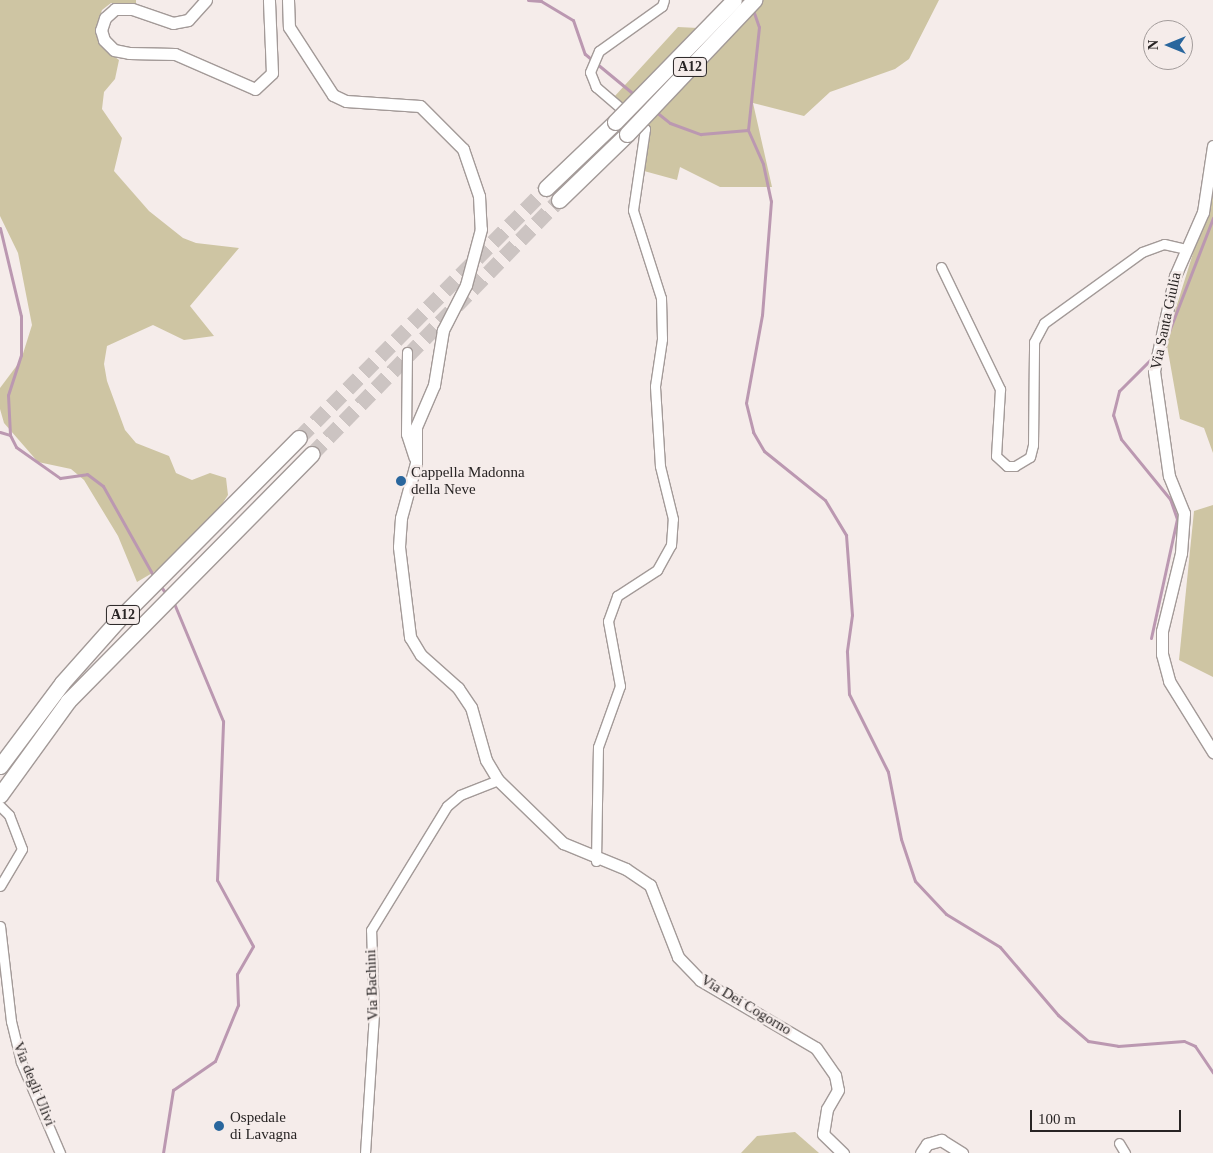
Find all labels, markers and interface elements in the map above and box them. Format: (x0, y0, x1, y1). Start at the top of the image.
north arrow (1143, 20, 1193, 70)
text: N (1146, 40, 1161, 50)
road number: A12 (672, 56, 708, 78)
street label: Via Santa Giulia (1147, 271, 1185, 371)
place label: Cappella Madonna della Neve (411, 463, 525, 498)
marker: Cappella Madonna della Neve (395, 475, 407, 487)
road number: A12 (106, 604, 140, 626)
street label: Via Bachini (362, 949, 382, 1021)
street label: Via Dei Cogorno (697, 971, 795, 1039)
street label: Via degli Ulivi (9, 1039, 59, 1129)
scale bar (1033, 1100, 1184, 1132)
place label: Ospedale di Lavagna (230, 1108, 297, 1143)
text: 100 m (1038, 1111, 1076, 1127)
marker: Ospedale di Lavagna (212, 1119, 226, 1133)

